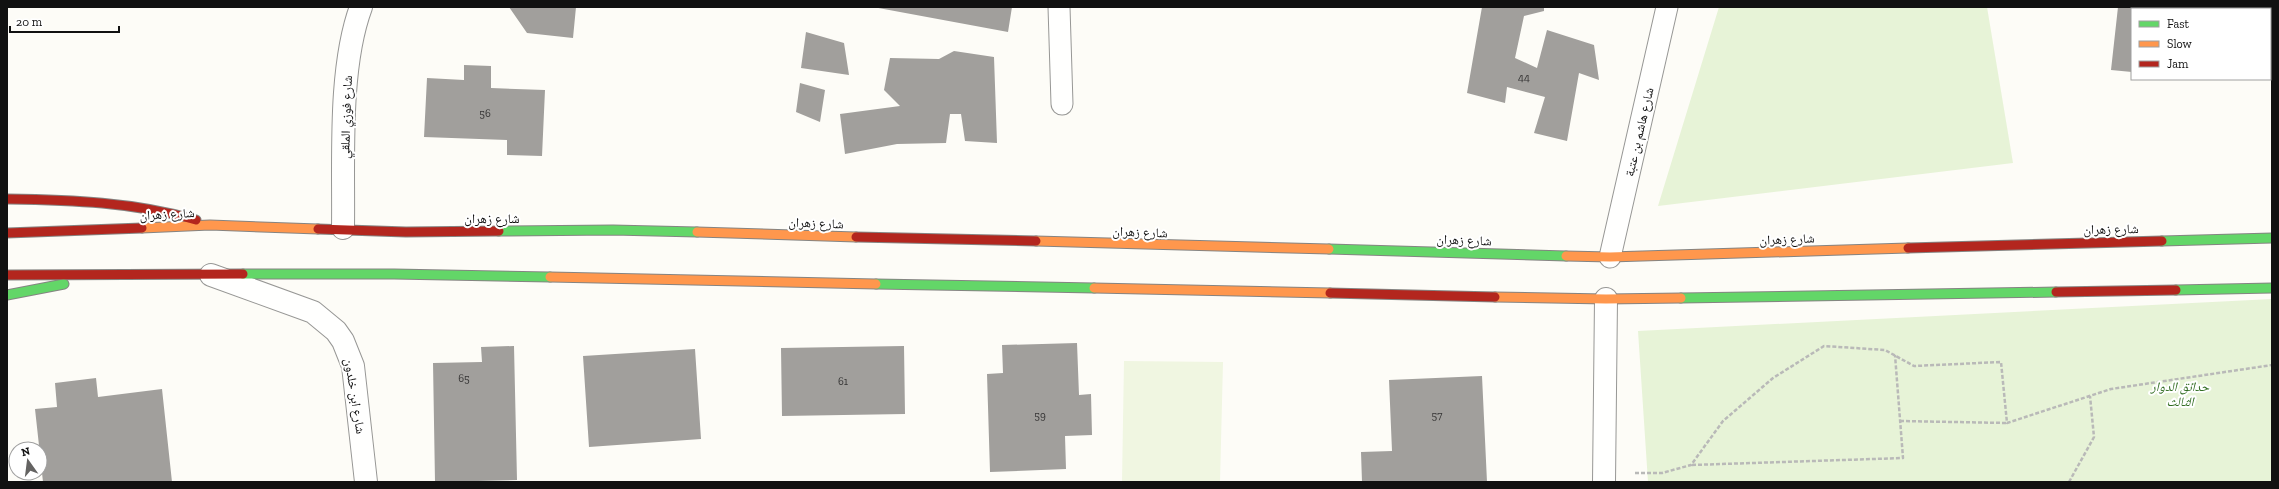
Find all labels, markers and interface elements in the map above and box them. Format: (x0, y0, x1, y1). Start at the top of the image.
scale bar (10, 8, 119, 34)
legend (2131, 8, 2271, 80)
text: 20 m (16, 15, 43, 29)
text: Fast (2167, 17, 2190, 31)
text: Slow (2167, 37, 2193, 51)
text: Jam (2167, 57, 2189, 71)
house number: 44 (1518, 71, 1530, 84)
street label: شارع فوزي الملقي (337, 75, 358, 159)
street label: شارع هاشم بن عتبة (1621, 86, 1658, 178)
house number: 56 (479, 107, 491, 120)
street label: شارع زهران (139, 205, 195, 225)
street label: شارع زهران (464, 211, 520, 228)
street label: شارع زهران (788, 215, 844, 233)
street label: شارع زهران (2083, 221, 2139, 239)
street label: شارع زهران (1112, 224, 1168, 242)
street label: شارع زهران (1759, 231, 1815, 249)
street label: شارع زهران (1436, 232, 1492, 250)
street label: شارع ابن خلدون (340, 357, 368, 435)
house number: 65 (458, 372, 470, 385)
house number: 61 (838, 375, 849, 388)
park label: حدائق الدوار الثالث (2150, 379, 2210, 409)
house number: 59 (1034, 409, 1046, 422)
house number: 57 (1432, 409, 1442, 422)
north arrow (8, 441, 48, 481)
text: N (20, 444, 32, 459)

